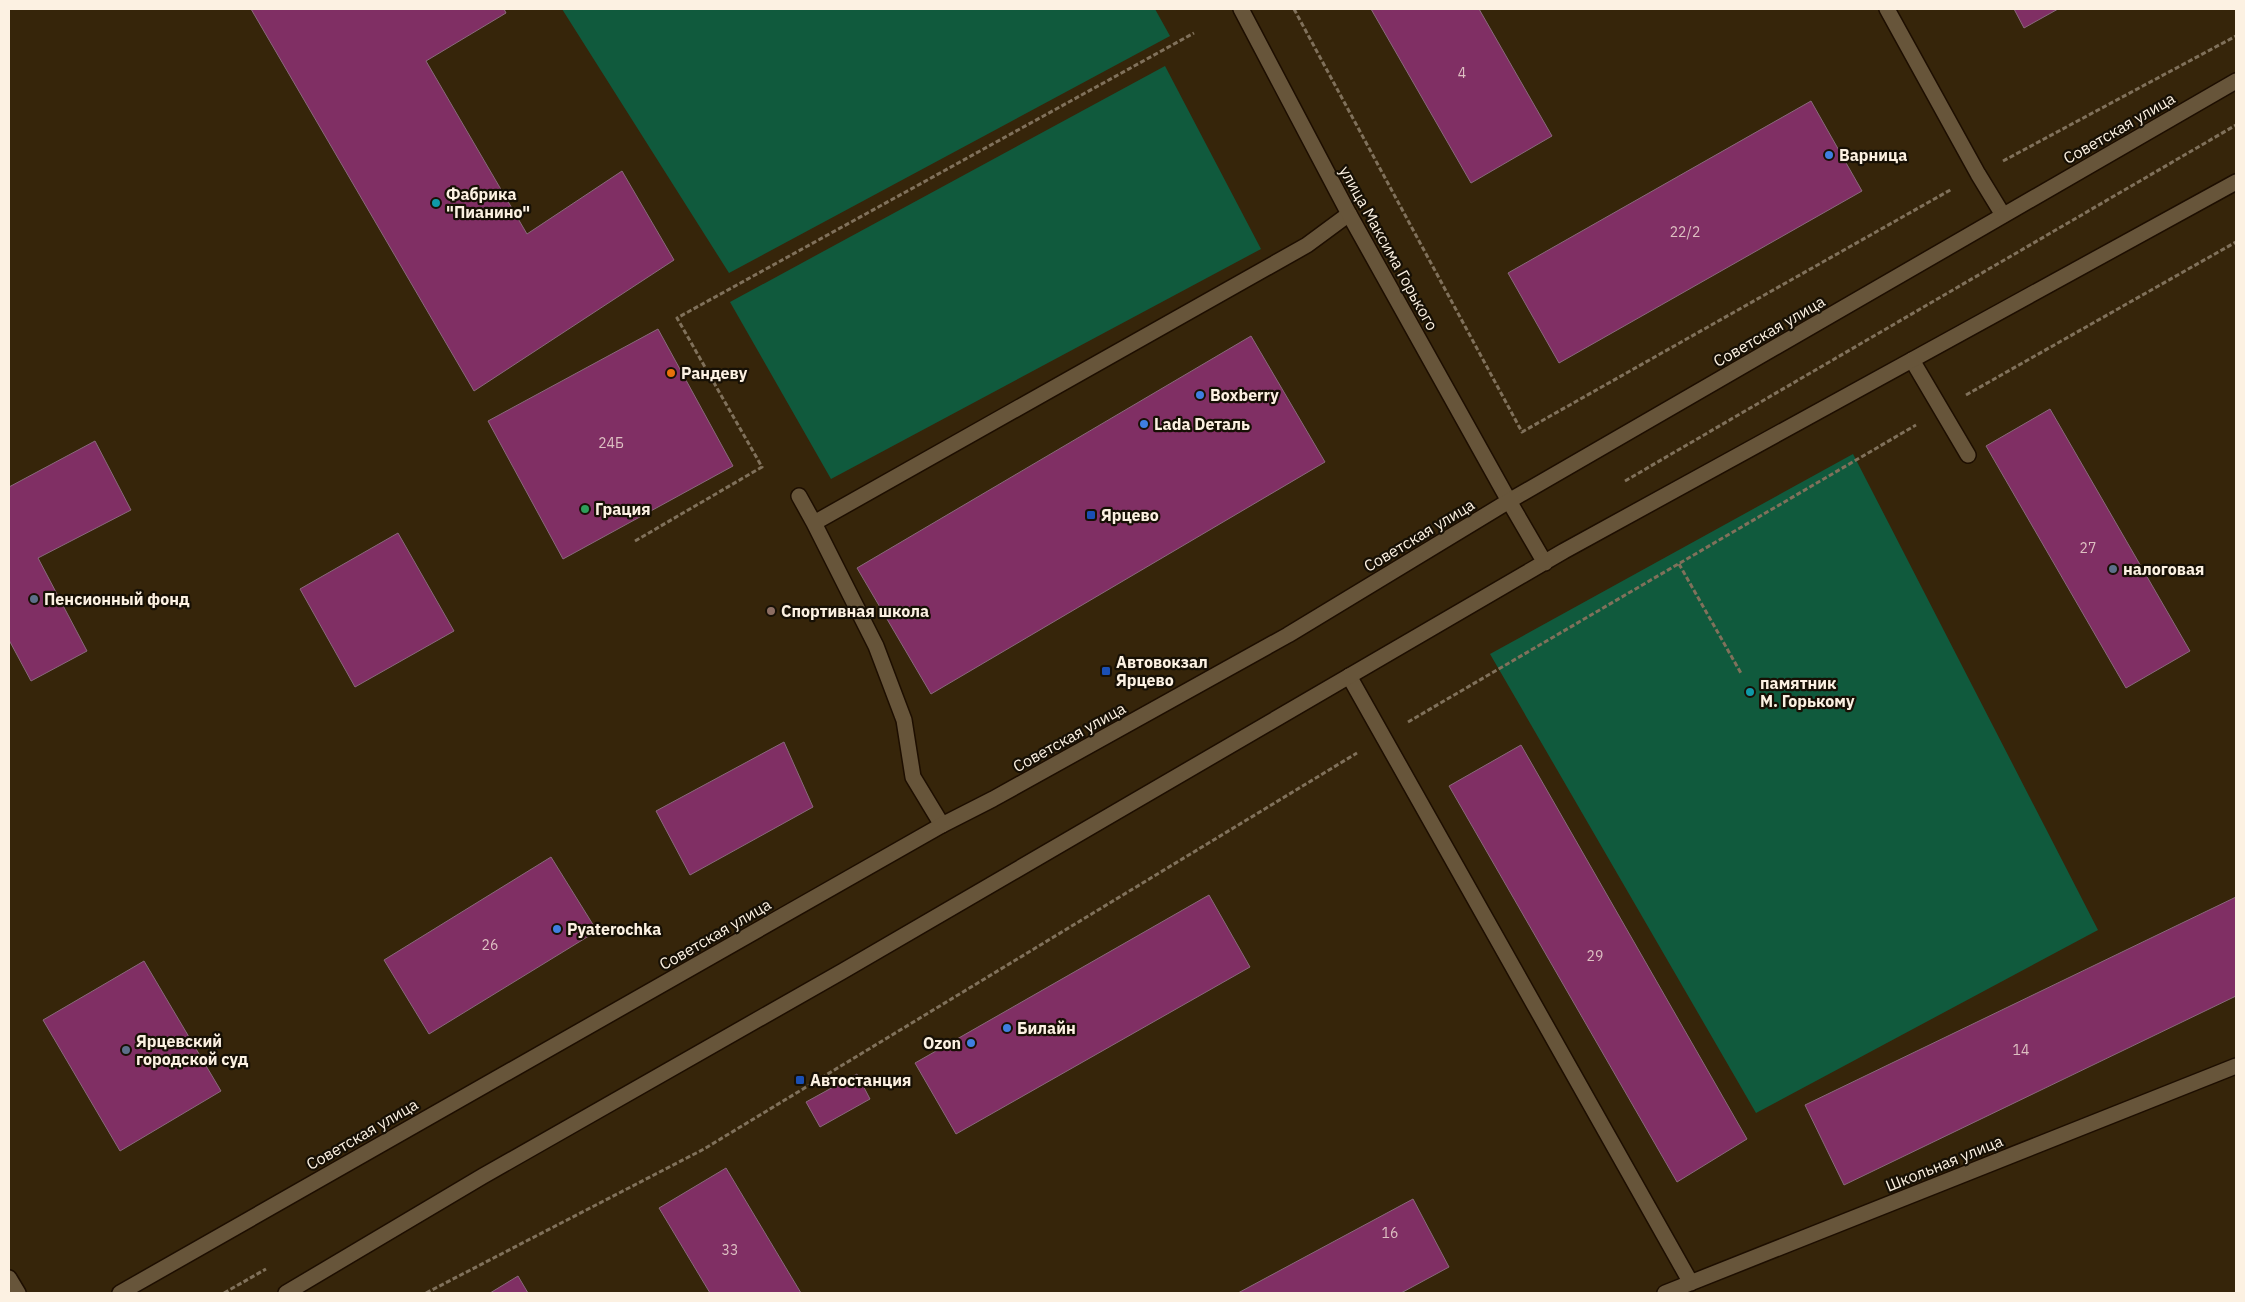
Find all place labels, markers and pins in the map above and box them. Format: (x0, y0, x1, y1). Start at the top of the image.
place label: Варница (1839, 145, 1907, 165)
marker: Варница (1823, 149, 1835, 161)
place label: Фабрика "Пианино" (446, 184, 530, 222)
marker: Фабрика "Пианино" (430, 197, 442, 209)
place label: Рандеву (681, 363, 748, 383)
marker: Рандеву (665, 367, 677, 379)
place label: Boxberry (1210, 385, 1279, 405)
marker: Boxberry (1194, 389, 1206, 401)
place label: Lada Dеталь (1154, 414, 1250, 434)
marker: Lada Dеталь (1138, 418, 1150, 430)
place label: Грация (595, 499, 651, 519)
marker: Грация (579, 503, 591, 515)
place label: Ярцево (1101, 505, 1159, 525)
marker: Ярцево (1085, 509, 1097, 521)
place label: налоговая (2123, 559, 2204, 579)
marker: налоговая (2107, 563, 2119, 575)
place label: Пенсионный фонд (44, 589, 190, 609)
marker: Пенсионный фонд (28, 593, 40, 605)
place label: Спортивная школа (781, 601, 929, 621)
marker: Спортивная школа (765, 605, 777, 617)
place label: Автовокзал Ярцево (1116, 652, 1208, 690)
marker: Автовокзал Ярцево (1100, 665, 1112, 677)
place label: памятник М. Горькому (1760, 673, 1855, 711)
marker: памятник М. Горькому (1744, 686, 1756, 698)
place label: Pyaterochka (567, 919, 661, 939)
marker: Pyaterochka (551, 923, 563, 935)
place label: Билайн (1017, 1018, 1076, 1038)
marker: Билайн (1001, 1022, 1013, 1034)
place label: Ярцевский городской суд (136, 1031, 249, 1069)
place label: Ozon (923, 1033, 961, 1053)
marker: Ozon (965, 1037, 977, 1049)
marker: Ярцевский городской суд (120, 1044, 132, 1056)
place label: Автостанция (810, 1070, 911, 1090)
marker: Автостанция (794, 1074, 806, 1086)

